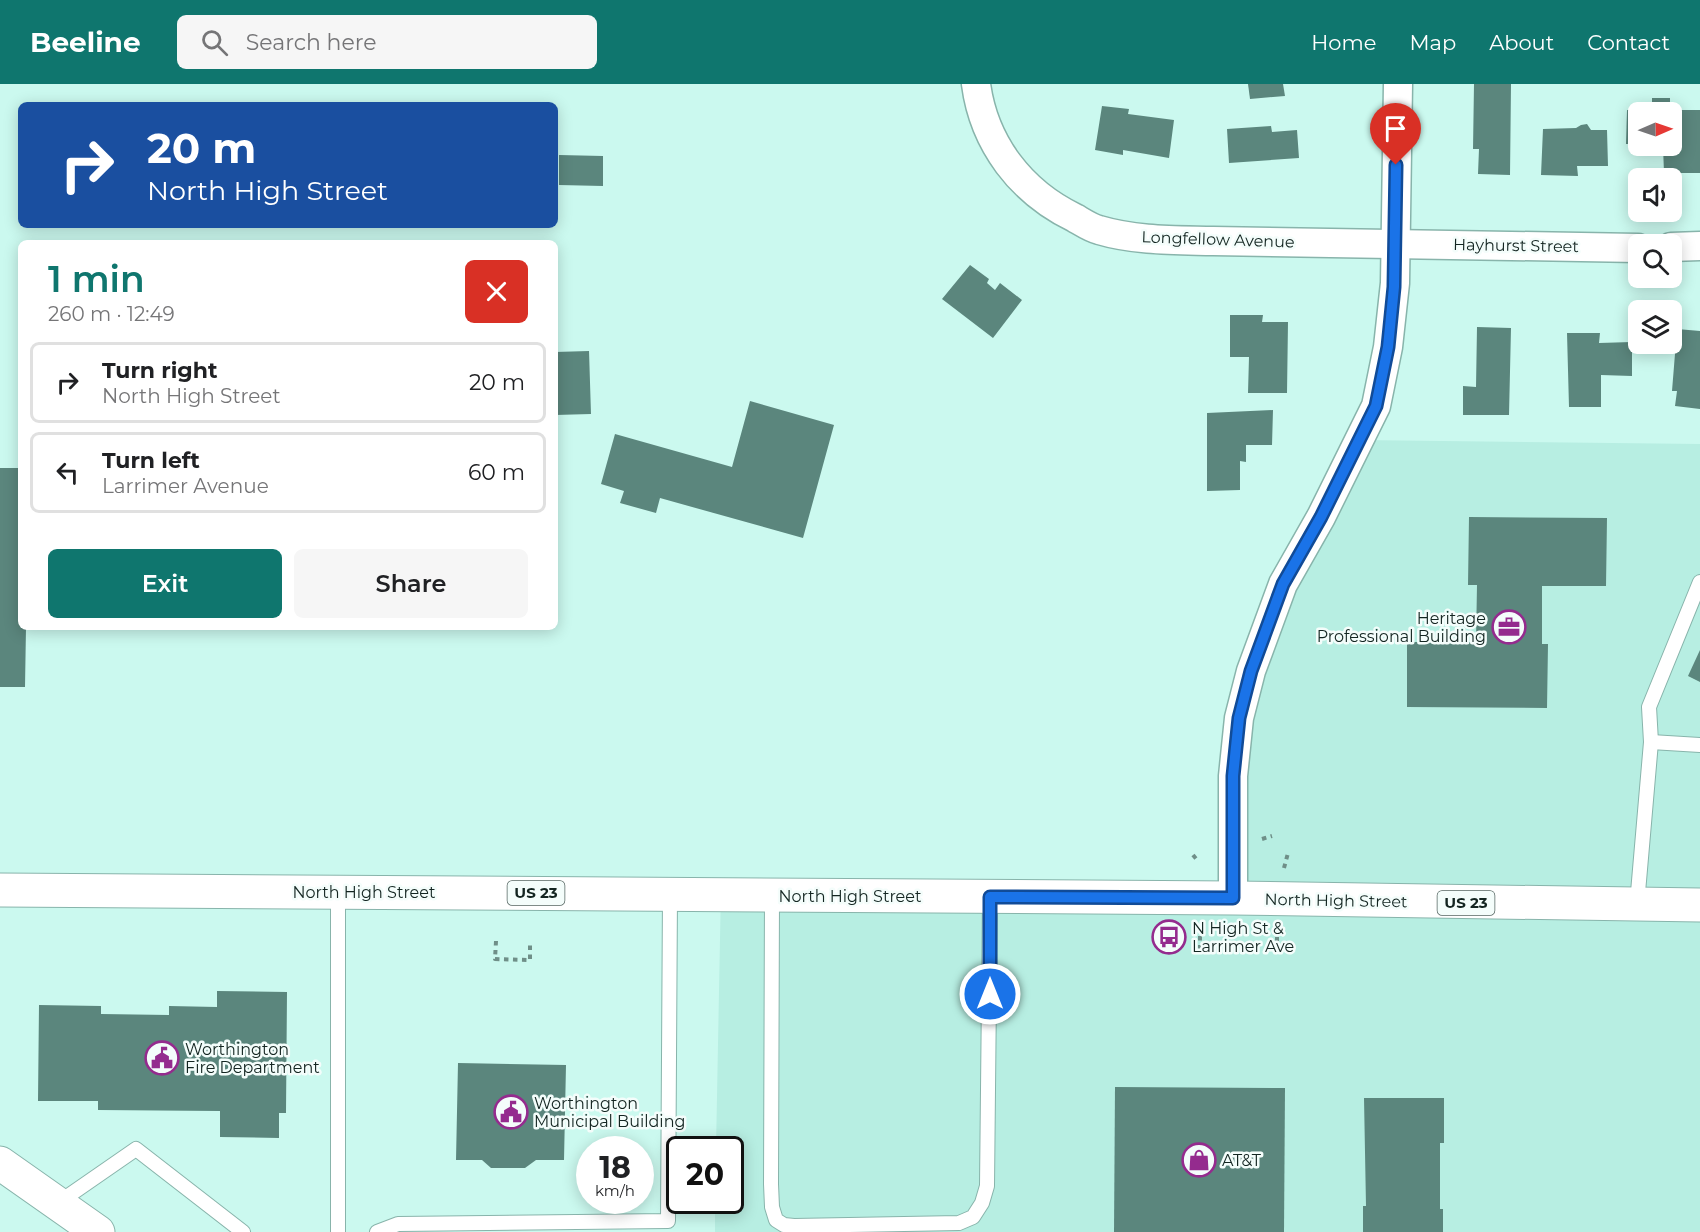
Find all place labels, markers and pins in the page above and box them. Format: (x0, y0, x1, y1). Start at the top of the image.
pin (1370, 103, 1421, 165)
place label: Heritage Professional Building (1317, 609, 1486, 646)
office icon: Heritage Professional Building (1491, 609, 1527, 645)
bus stop icon: N High St & Larrimer Ave (1151, 919, 1187, 955)
place label: N High St & Larrimer Ave (1192, 919, 1294, 956)
public building icon: Worthington Fire Department (144, 1040, 180, 1076)
place label: Worthington Fire Department (185, 1040, 320, 1077)
public building icon: Worthington Municipal Building (493, 1094, 529, 1130)
place label: Worthington Municipal Building (534, 1094, 685, 1131)
shop icon: AT&T (1181, 1142, 1217, 1178)
place label: AT&T (1222, 1151, 1262, 1170)

